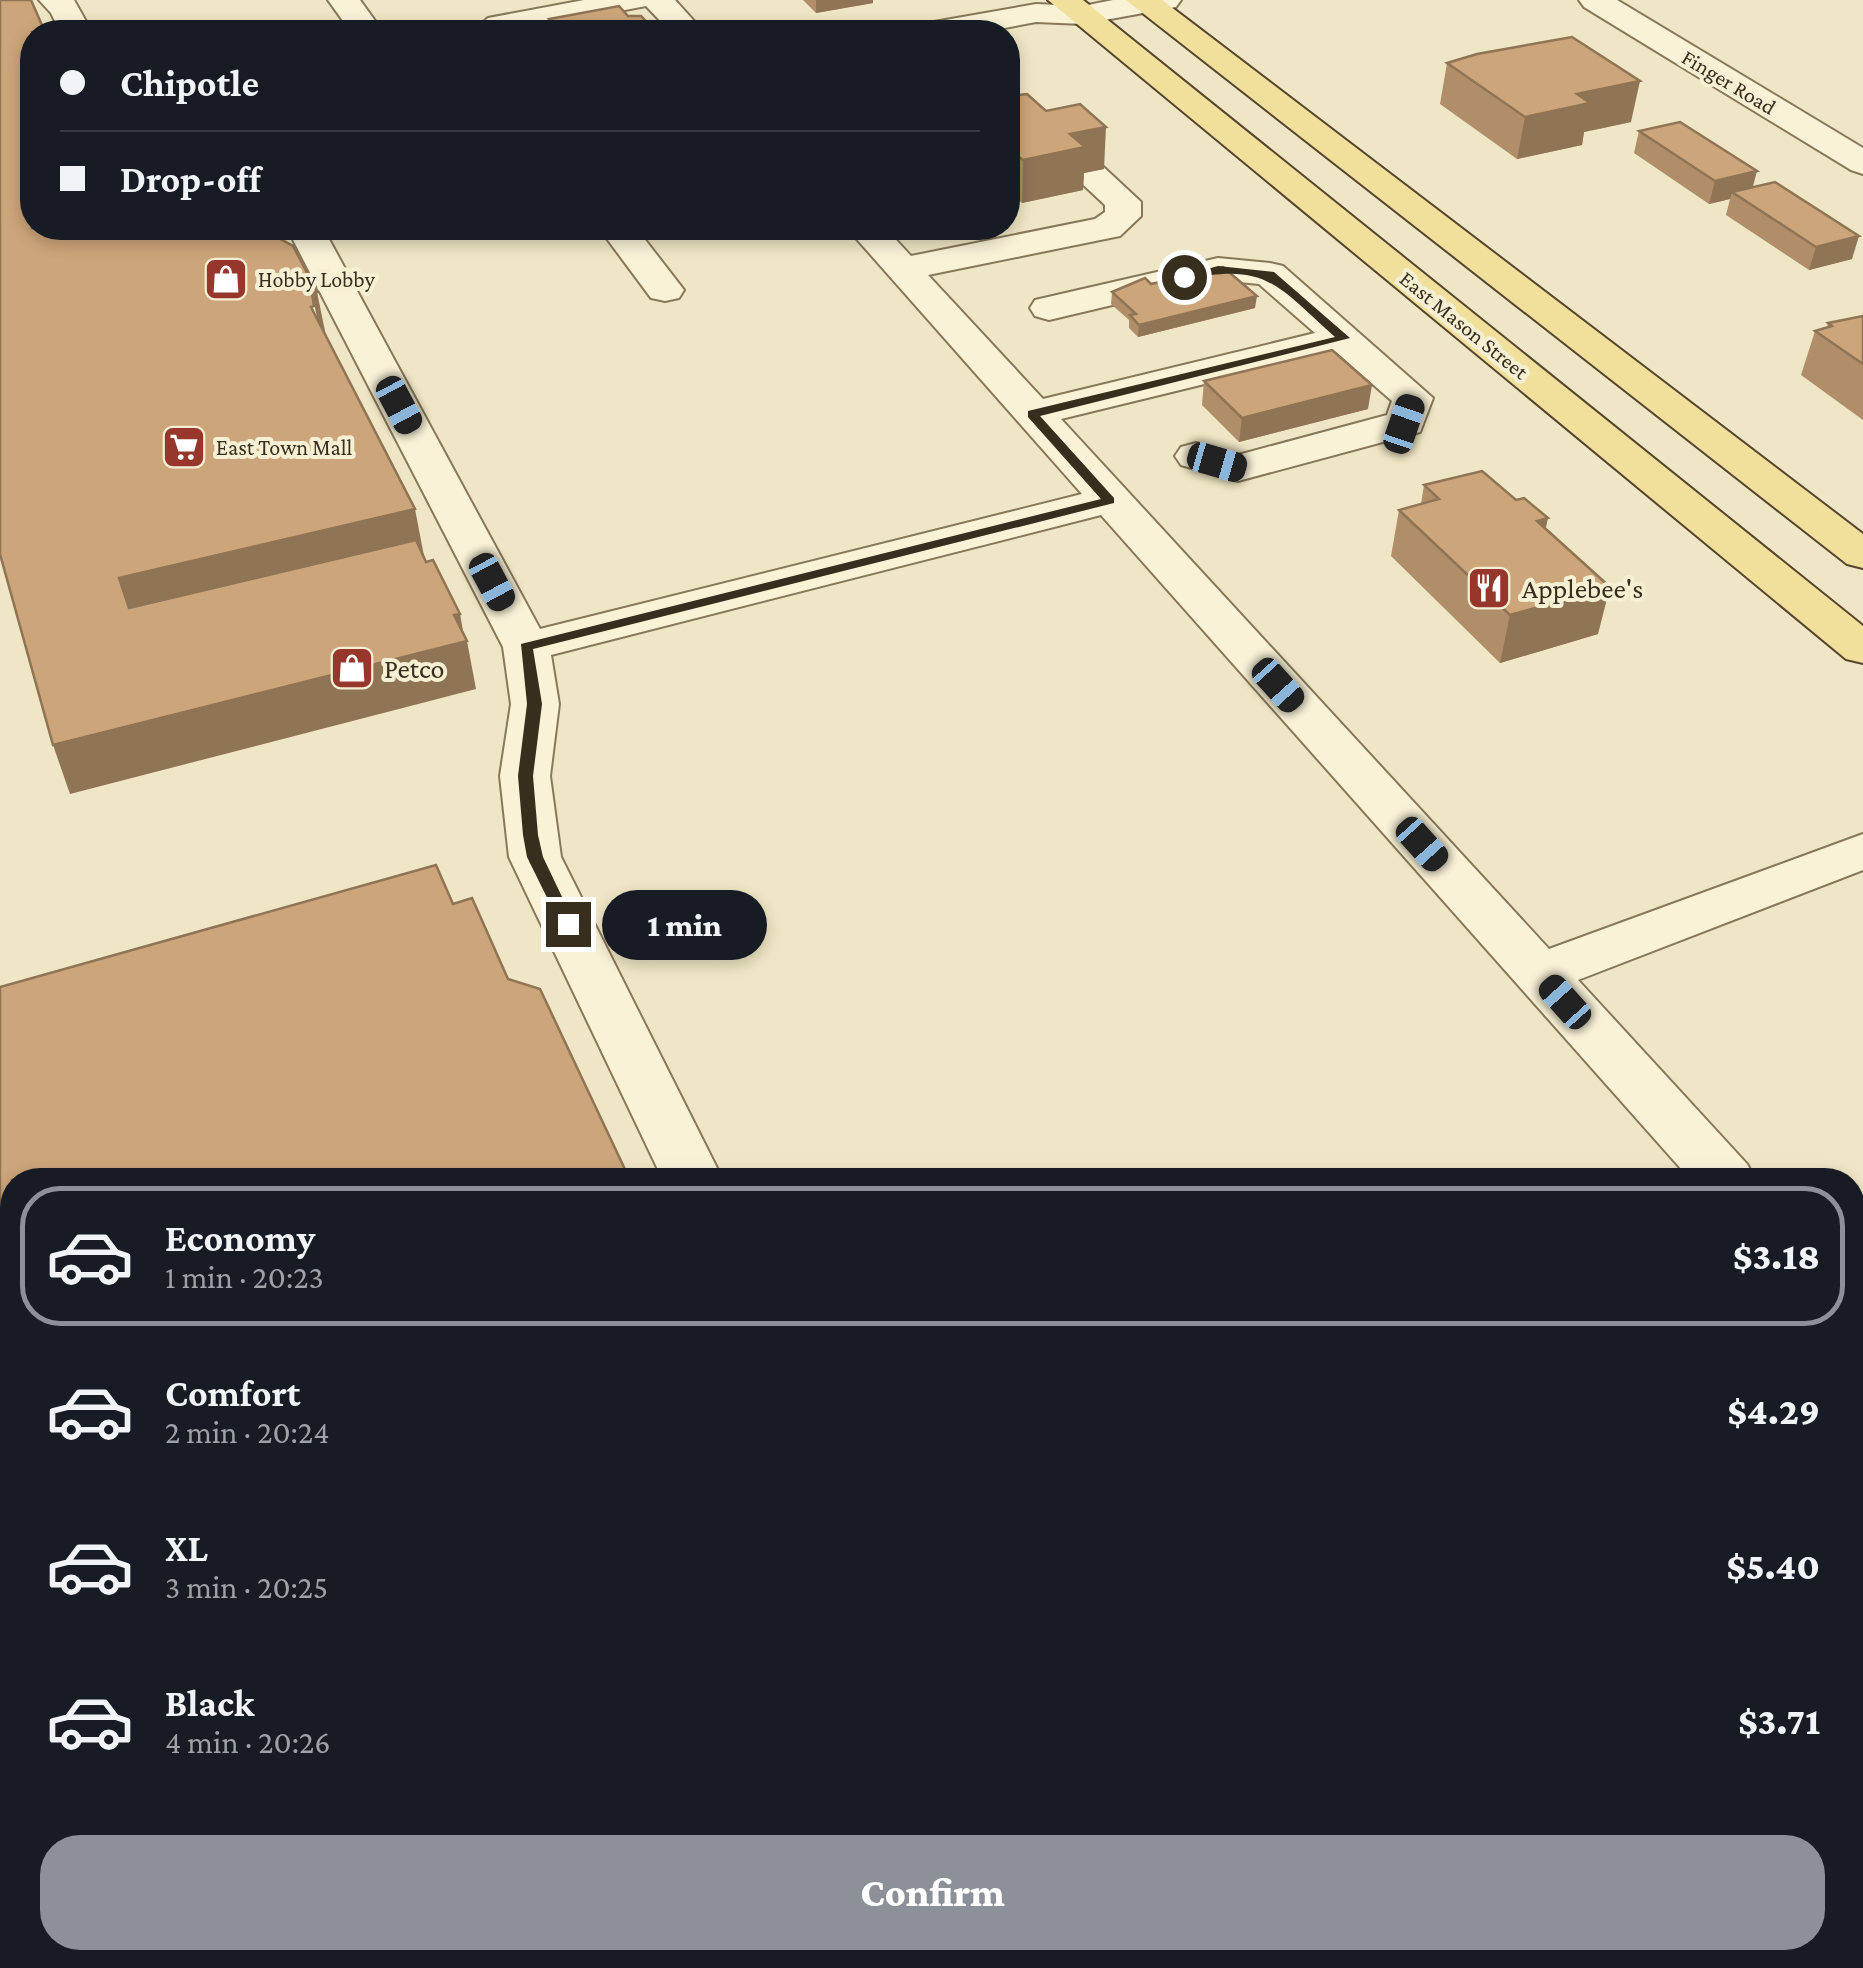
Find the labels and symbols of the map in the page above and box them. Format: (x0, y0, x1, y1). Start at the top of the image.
street label: Finger Road (1678, 44, 1781, 120)
route start (1162, 255, 1207, 300)
shop icon: Hobby Lobby (203, 256, 249, 302)
street label: East Mason Street (1395, 266, 1534, 385)
place label: Hobby Lobby (258, 267, 376, 292)
car (372, 371, 426, 439)
car (1380, 391, 1428, 457)
supermarket icon: East Town Mall (161, 424, 207, 470)
place label: East Town Mall (216, 435, 353, 460)
car (1184, 439, 1250, 485)
car (465, 548, 519, 616)
restaurant icon: Applebee's (1466, 565, 1512, 611)
place label: Applebee's (1522, 573, 1643, 604)
shop icon: Petco (329, 645, 375, 691)
place label: Petco (384, 653, 444, 684)
car (1247, 653, 1309, 717)
car (1391, 812, 1453, 876)
callout: 1 min (603, 889, 768, 959)
route end (546, 902, 591, 947)
car (1534, 970, 1596, 1034)

